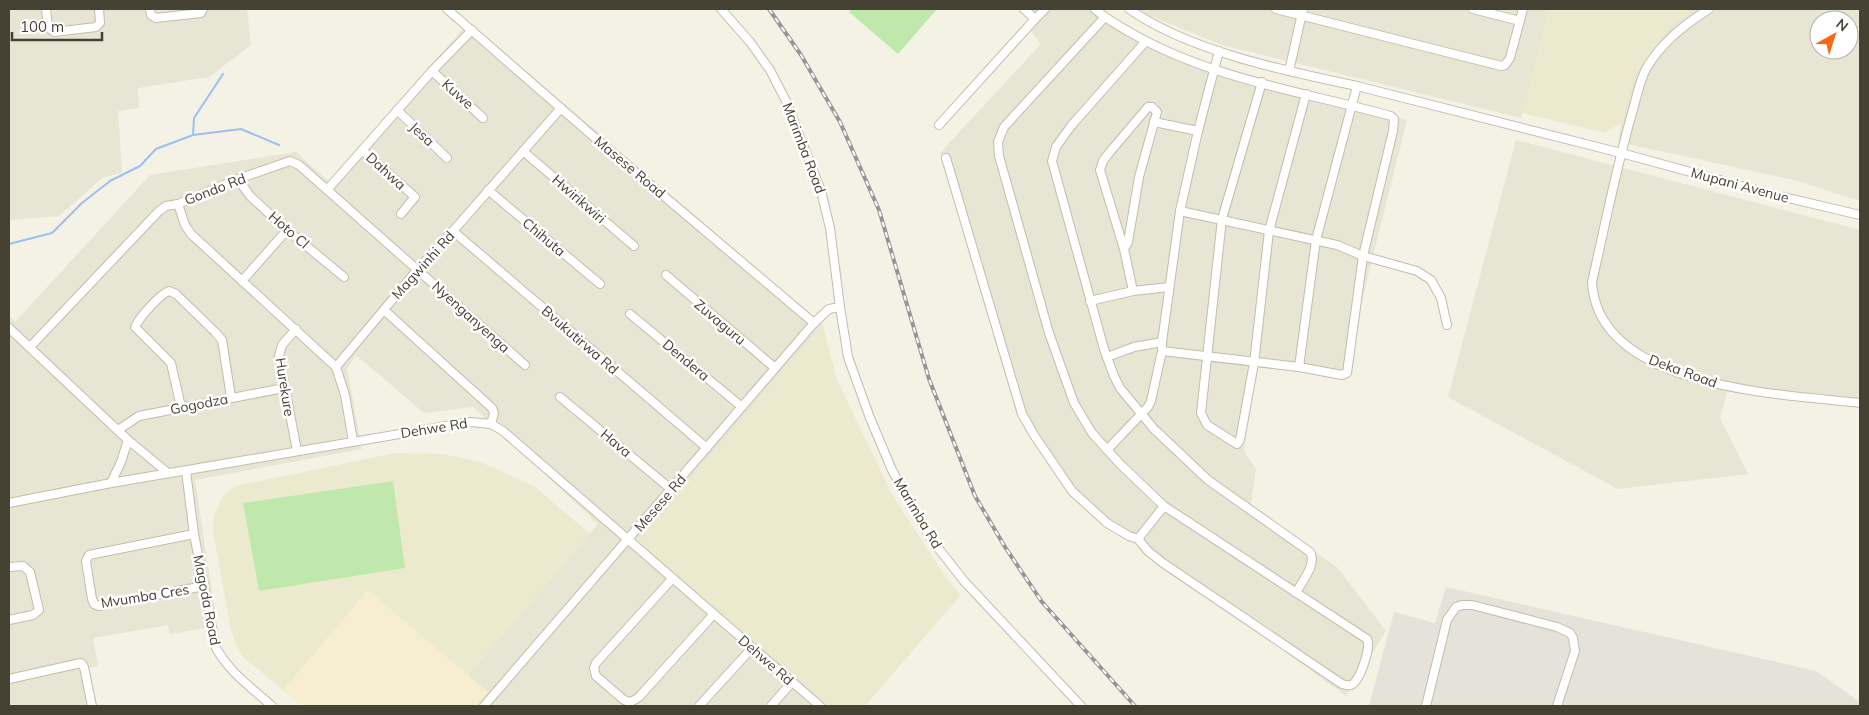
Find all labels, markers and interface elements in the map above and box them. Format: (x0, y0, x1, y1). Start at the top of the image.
scale bar (12, 10, 102, 42)
north arrow (1809, 10, 1859, 60)
text: N (1832, 15, 1852, 35)
text: 100 m (20, 17, 64, 36)
street label: Kuwe (438, 75, 478, 113)
street label: Marimba Road (778, 100, 830, 196)
street label: Jesa (406, 118, 438, 150)
street label: Masese Road (591, 132, 669, 202)
street label: Dahwa (362, 148, 410, 194)
street label: Mupani Avenue (1689, 163, 1791, 207)
street label: Gondo Rd (182, 169, 248, 209)
street label: Hwirikwiri (548, 171, 610, 227)
street label: Hoto Cl (265, 207, 313, 253)
street label: Chihuta (519, 214, 569, 260)
street label: Magwinhi Rd (388, 227, 458, 303)
street label: Nyenganyenga (428, 277, 514, 357)
street label: Zuvaguru (691, 295, 749, 349)
street label: Bvukutirwa Rd (538, 302, 622, 378)
street label: Dendera (659, 335, 713, 385)
street label: Deka Road (1646, 350, 1720, 392)
street label: Hurekure (271, 356, 299, 418)
street label: Gogodza (168, 390, 230, 418)
street label: Dehwe Rd (399, 414, 469, 442)
street label: Hava (597, 425, 635, 461)
street label: Mesese Rd (630, 471, 690, 535)
street label: Marimba Rd (890, 474, 946, 552)
street label: Magoda Road (189, 553, 225, 647)
street label: Mvumba Cres (99, 580, 191, 612)
street label: Dehwe Rd (735, 631, 797, 689)

